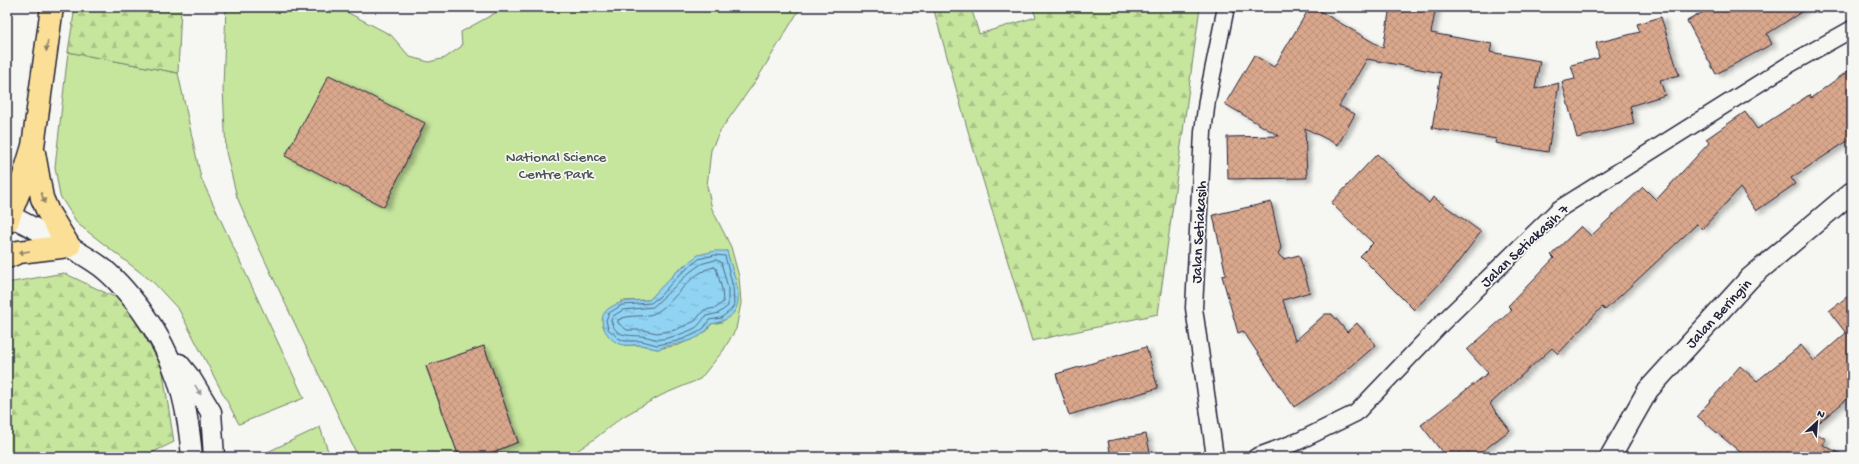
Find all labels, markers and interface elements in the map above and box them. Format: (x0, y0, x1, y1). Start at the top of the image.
one-way arrow (44, 40, 50, 52)
park label: National Science Centre Park (506, 149, 607, 184)
street label: Jalan Setiakasih (1188, 180, 1212, 284)
one-way arrow (40, 192, 46, 204)
street label: Jalan Setiakasih 7 (1477, 200, 1574, 292)
one-way arrow (17, 249, 30, 255)
street label: Jalan Beringin (1683, 276, 1756, 353)
one-way arrow (194, 384, 201, 396)
north arrow (1797, 402, 1837, 442)
text: N (1815, 408, 1826, 422)

